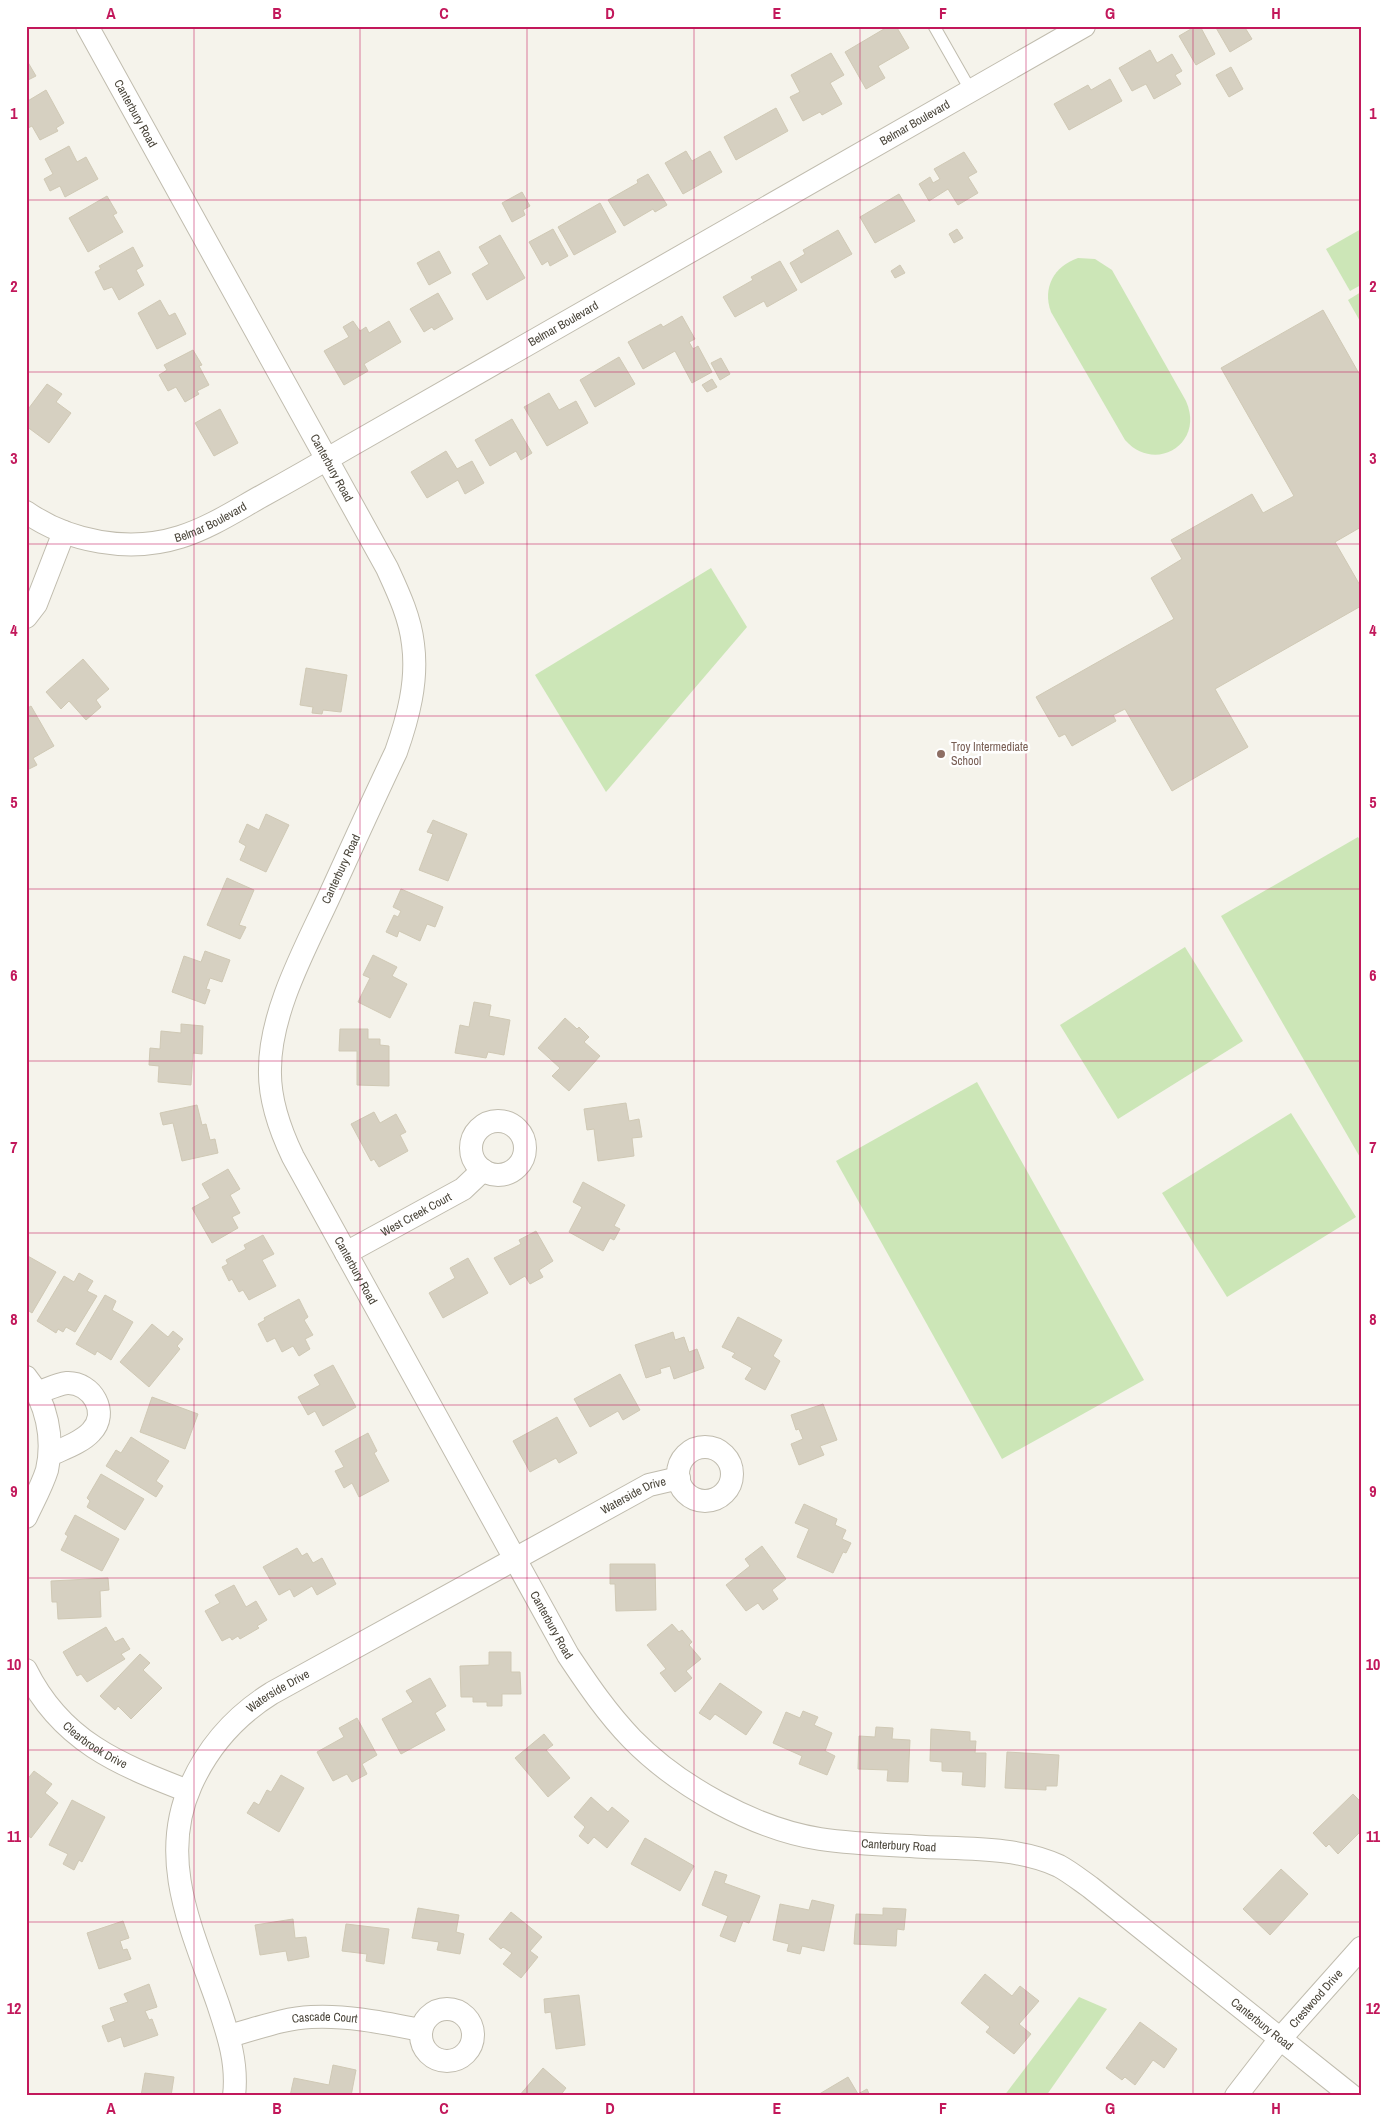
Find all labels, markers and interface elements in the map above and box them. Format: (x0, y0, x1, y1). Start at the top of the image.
text: A (106, 2, 116, 24)
text: B (272, 2, 282, 24)
text: C (439, 2, 449, 24)
text: D (605, 2, 615, 24)
text: E (773, 2, 782, 24)
text: F (939, 2, 947, 24)
text: G (1105, 2, 1115, 24)
text: H (1271, 2, 1281, 24)
street label: Canterbury Road (110, 77, 161, 150)
street label: Belmar Boulevard (877, 96, 953, 149)
text: 1 (10, 102, 18, 124)
text: 1 (1369, 102, 1377, 124)
text: 2 (10, 275, 18, 297)
text: 2 (1369, 275, 1377, 297)
street label: Belmar Boulevard (525, 297, 601, 350)
street label: Canterbury Road (306, 431, 357, 505)
text: 3 (10, 447, 18, 469)
text: 3 (1369, 447, 1377, 469)
street label: Belmar Boulevard (173, 498, 250, 546)
text: 4 (10, 619, 18, 641)
text: 4 (1369, 619, 1377, 641)
place label: Troy Intermediate School (951, 739, 1028, 769)
marker: Troy Intermediate School (935, 748, 947, 760)
text: 5 (10, 791, 18, 813)
text: 5 (1369, 791, 1377, 813)
street label: Canterbury Road (318, 832, 364, 906)
text: 6 (10, 964, 18, 986)
text: 6 (1369, 964, 1377, 986)
text: 7 (10, 1136, 18, 1158)
text: 7 (1369, 1136, 1377, 1158)
street label: West Creek Court (378, 1189, 455, 1240)
street label: Canterbury Road (331, 1234, 381, 1307)
text: 8 (10, 1308, 18, 1330)
text: 8 (1369, 1308, 1377, 1330)
street label: Waterside Drive (598, 1473, 667, 1518)
text: 9 (10, 1480, 18, 1502)
text: 9 (1369, 1480, 1377, 1502)
street label: Canterbury Road (526, 1588, 576, 1662)
text: 10 (7, 1653, 21, 1675)
text: 10 (1366, 1653, 1380, 1675)
street label: Waterside Drive (243, 1666, 312, 1716)
street label: Clearbrook Drive (59, 1718, 130, 1772)
text: 11 (7, 1825, 22, 1847)
text: 11 (1366, 1825, 1381, 1847)
street label: Canterbury Road (861, 1835, 936, 1855)
street label: Crestwood Drive (1286, 1966, 1346, 2031)
street label: Canterbury Road (1228, 1994, 1296, 2054)
text: 12 (7, 1997, 21, 2019)
text: 12 (1366, 1997, 1380, 2019)
street label: Cascade Court (291, 2009, 359, 2027)
text: A (106, 2097, 116, 2119)
text: B (272, 2097, 282, 2119)
text: C (439, 2097, 449, 2119)
text: D (605, 2097, 615, 2119)
text: E (773, 2097, 782, 2119)
text: F (939, 2097, 947, 2119)
text: G (1105, 2097, 1115, 2119)
text: H (1271, 2097, 1281, 2119)

